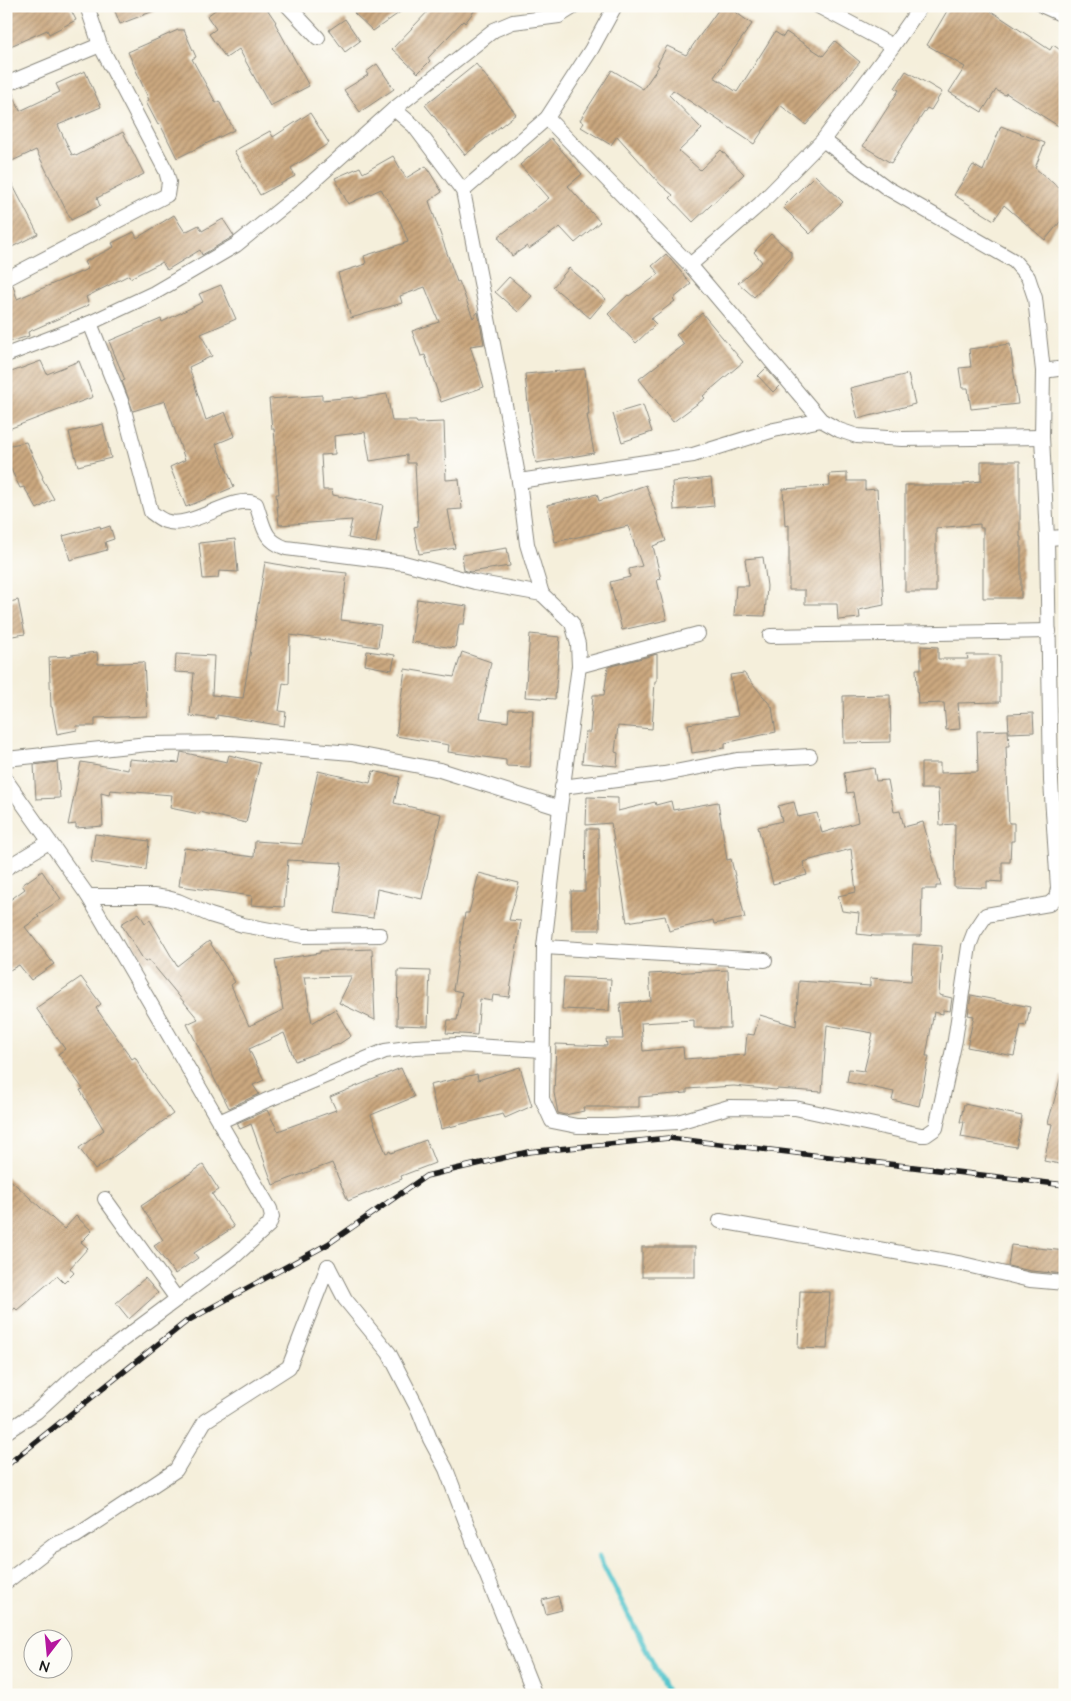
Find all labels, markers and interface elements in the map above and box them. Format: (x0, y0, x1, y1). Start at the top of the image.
north arrow (22, 1628, 72, 1678)
text: N (38, 1655, 52, 1676)

